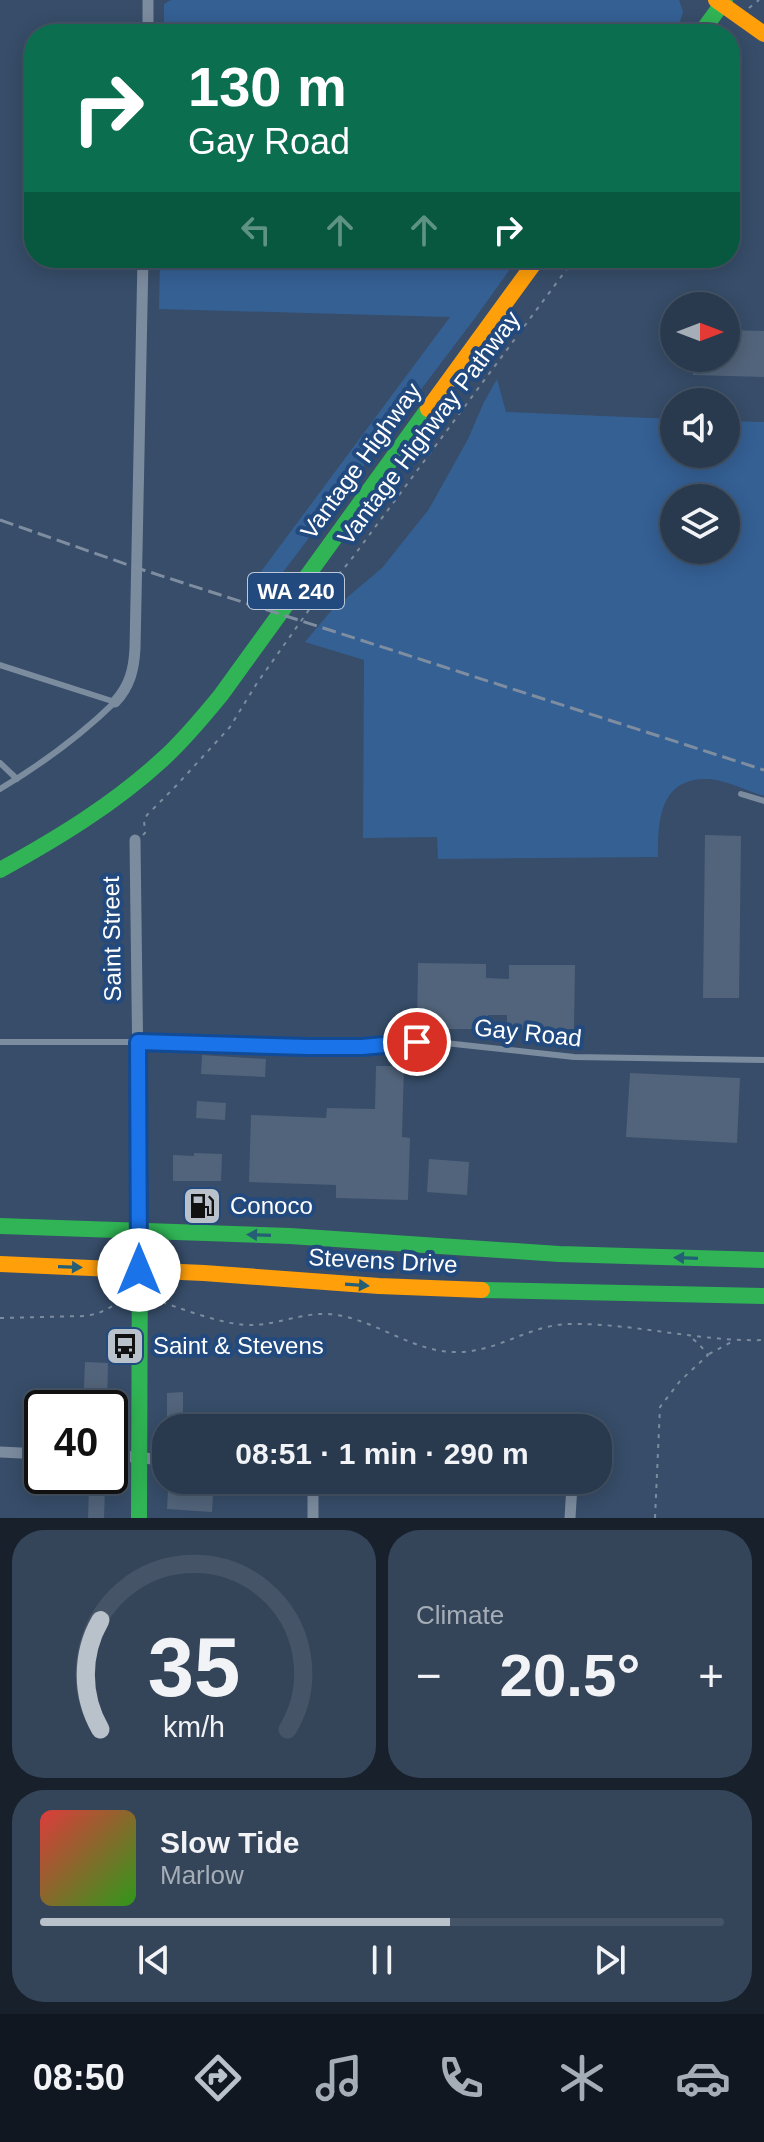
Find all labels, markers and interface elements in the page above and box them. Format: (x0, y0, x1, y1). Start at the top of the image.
text: 130 m (188, 55, 347, 118)
icon: right (56, 56, 160, 160)
text: Gay Road (188, 121, 350, 162)
icon: left (234, 208, 278, 252)
icon: ahead (318, 208, 362, 252)
icon: ahead (402, 208, 446, 252)
icon: right (486, 208, 530, 252)
north arrow (660, 292, 740, 372)
map controls (660, 292, 740, 564)
street label: Vantage Highway Pathway (332, 306, 526, 550)
street label: Vantage Highway (295, 377, 427, 545)
button: sound (660, 388, 740, 468)
button: layers (660, 484, 740, 564)
road number: WA 240 (248, 573, 344, 609)
street label: Saint Street (97, 876, 126, 1002)
pin (383, 1008, 451, 1076)
street label: Gay Road (473, 1013, 583, 1052)
icon: arrive (395, 1020, 439, 1064)
fuel station icon: Conoco (181, 1185, 223, 1227)
place label: Conoco (230, 1192, 313, 1219)
position arrow (97, 1228, 181, 1312)
one-way arrow (246, 1228, 271, 1241)
street label: Stevens Drive (308, 1243, 458, 1278)
one-way arrow (673, 1252, 698, 1264)
one-way arrow (58, 1261, 83, 1274)
one-way arrow (345, 1279, 370, 1292)
bus stop icon: Saint & Stevens (104, 1325, 146, 1367)
place label: Saint & Stevens (153, 1332, 324, 1359)
speed limit sign: 40 (24, 1390, 128, 1494)
text: 08:51 · 1 min · 290 m (235, 1437, 529, 1470)
text: Climate (416, 1600, 504, 1630)
text: 35 (148, 1621, 240, 1714)
text: 20.5° (500, 1642, 640, 1709)
text: − (416, 1651, 442, 1700)
text: + (698, 1651, 724, 1700)
text: km/h (163, 1711, 225, 1743)
text: Slow Tide (160, 1826, 299, 1859)
text: Marlow (160, 1860, 244, 1890)
icon: previous (132, 1938, 176, 1982)
icon: pause (360, 1938, 404, 1982)
icon: next (588, 1938, 632, 1982)
icon: directions (190, 2050, 246, 2106)
icon: music (311, 2050, 367, 2106)
icon: phone (433, 2050, 489, 2106)
icon: climate (554, 2050, 610, 2106)
icon: car (675, 2050, 731, 2106)
text: 08:50 (33, 2057, 125, 2098)

